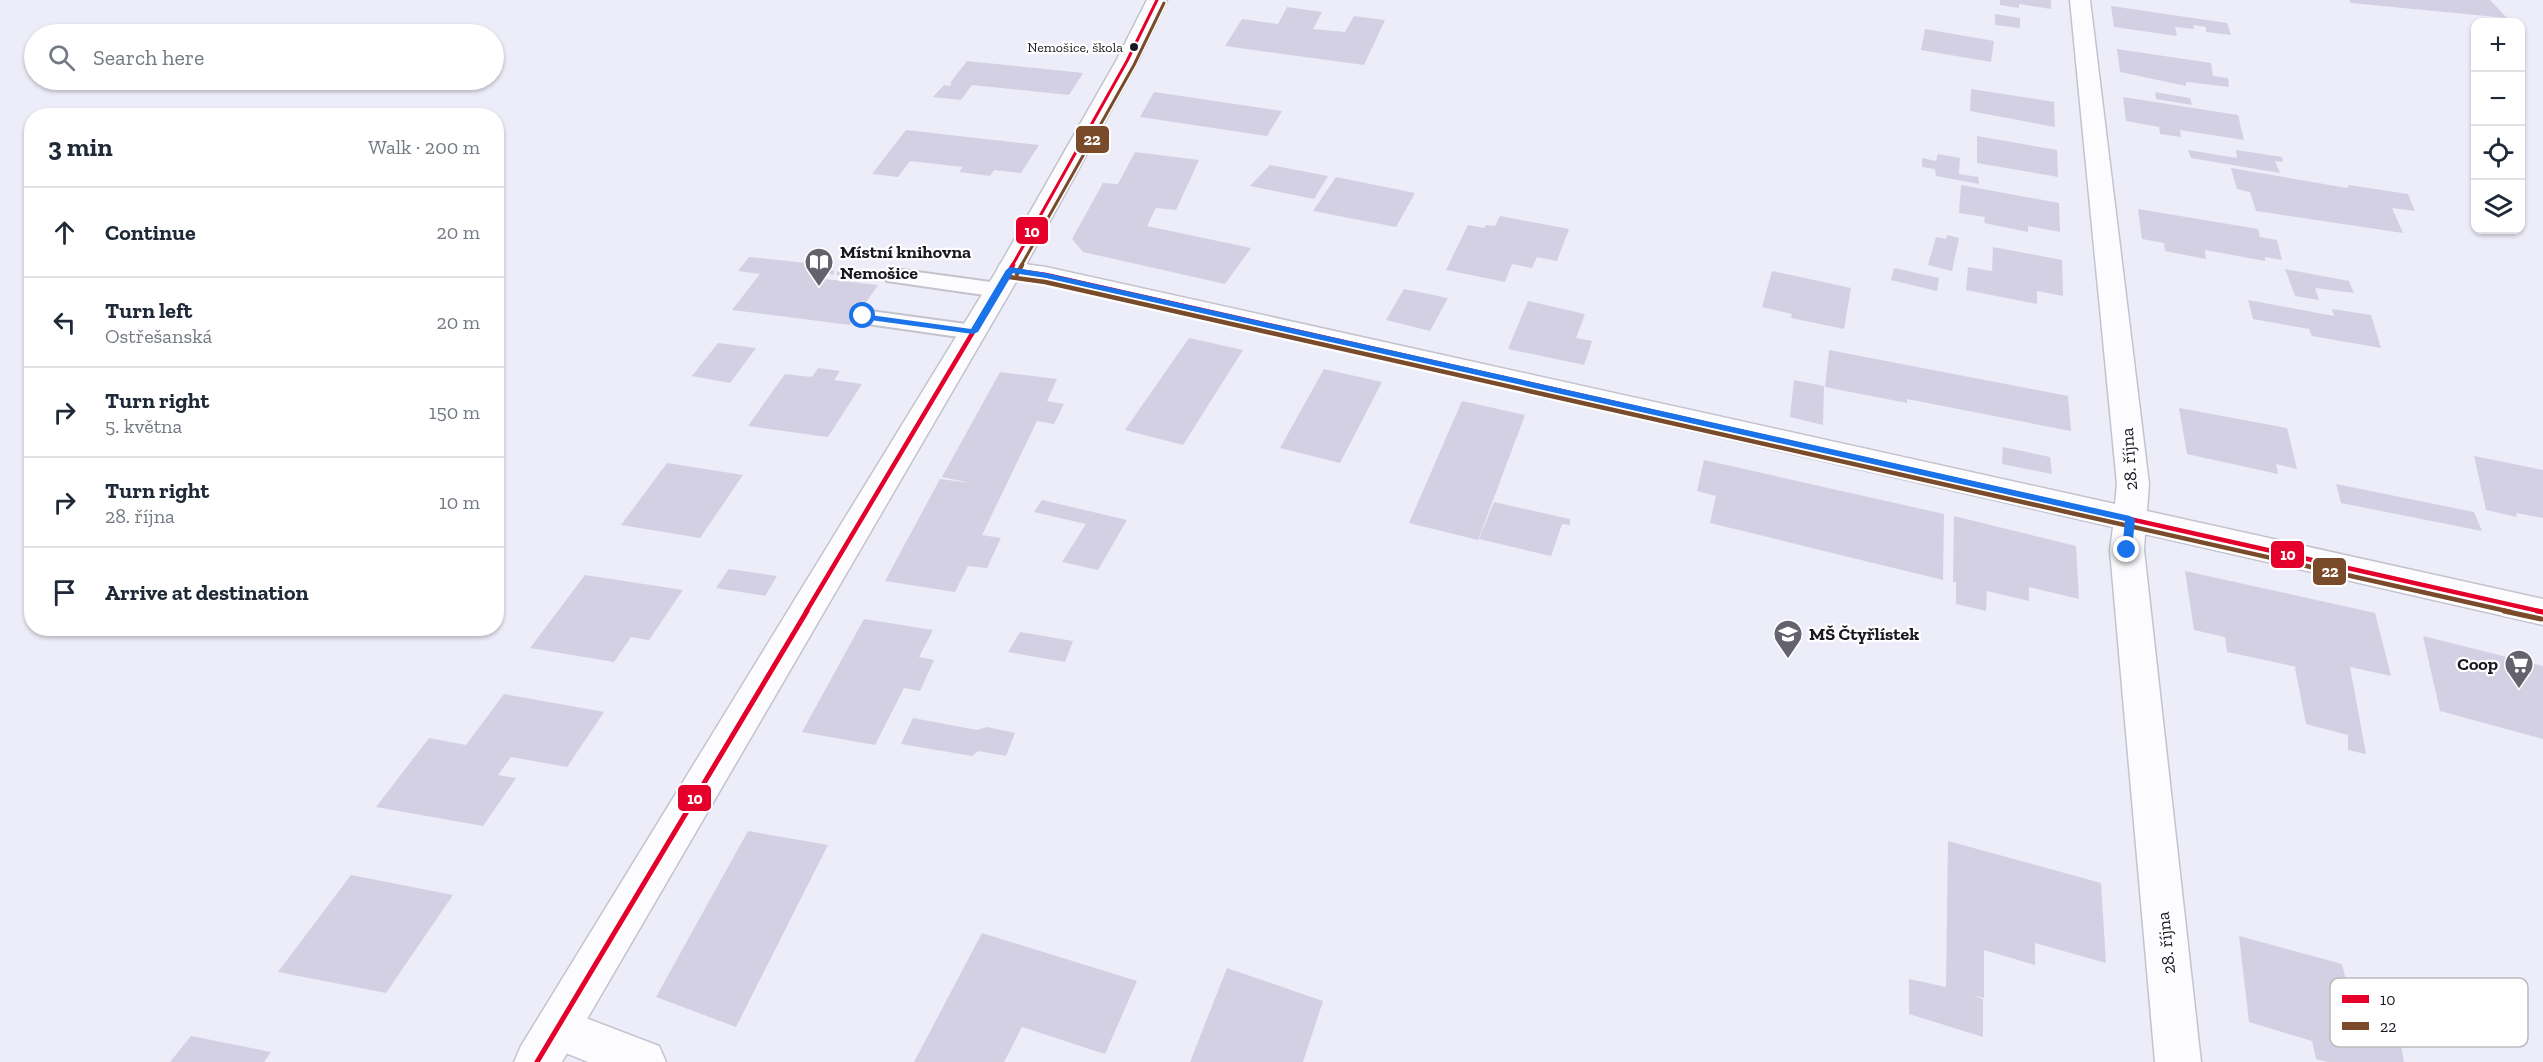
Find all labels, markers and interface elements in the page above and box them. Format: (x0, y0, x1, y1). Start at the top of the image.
map controls (2471, 18, 2525, 234)
button: + (2471, 18, 2525, 72)
search box (24, 24, 504, 90)
place label: Nemošice, škola (1027, 39, 1123, 56)
icon: search (45, 41, 78, 74)
marker: Nemošice, škola (1128, 41, 1140, 53)
text: Search here (93, 44, 204, 71)
button: − (2471, 72, 2525, 126)
line badge: 22 (1075, 125, 1110, 154)
button: locate (2471, 126, 2525, 180)
text: 22 (1083, 130, 1101, 149)
text: 3 min (48, 131, 113, 163)
text: Walk · 200 m (368, 135, 480, 159)
button: layers (2471, 180, 2525, 234)
icon: ahead (48, 216, 81, 249)
line badge: 10 (1015, 216, 1049, 245)
text: Continue (105, 219, 196, 246)
text: 20 m (436, 220, 480, 244)
text: 10 (1024, 222, 1040, 241)
place label: Místní knihovna Nemošice (840, 241, 971, 284)
library icon: Místní knihovna Nemošice (803, 246, 835, 288)
text: Turn left (105, 297, 192, 324)
route start (849, 302, 875, 328)
icon: left (48, 306, 81, 339)
text: 20 m (436, 310, 480, 334)
text: Ostřešanská (105, 324, 212, 348)
text: Turn right (105, 387, 209, 414)
icon: right (48, 396, 81, 429)
text: 150 m (429, 400, 480, 424)
text: 5. května (105, 414, 182, 438)
street label: 28. října (2116, 427, 2142, 491)
text: Turn right (105, 477, 209, 504)
icon: right (48, 486, 81, 519)
text: 10 m (439, 490, 480, 514)
text: 28. října (105, 504, 175, 528)
route end (2113, 536, 2139, 562)
line badge: 10 (2270, 540, 2305, 569)
text: 10 (2280, 545, 2296, 564)
line badge: 22 (2312, 557, 2347, 586)
text: 22 (2321, 562, 2339, 581)
icon: arrive (48, 576, 81, 609)
text: Arrive at destination (105, 579, 308, 606)
school or university icon: MŠ Čtyřlístek (1772, 618, 1804, 660)
place label: MŠ Čtyřlístek (1809, 623, 1919, 645)
supermarket icon: Coop (2503, 648, 2535, 690)
place label: Coop (2457, 653, 2498, 675)
line badge: 10 (677, 784, 712, 812)
text: 10 (687, 789, 703, 808)
street label: 28. října (2152, 910, 2180, 975)
legend (2330, 978, 2528, 1047)
text: 10 (2380, 990, 2395, 1009)
text: 22 (2380, 1017, 2396, 1036)

